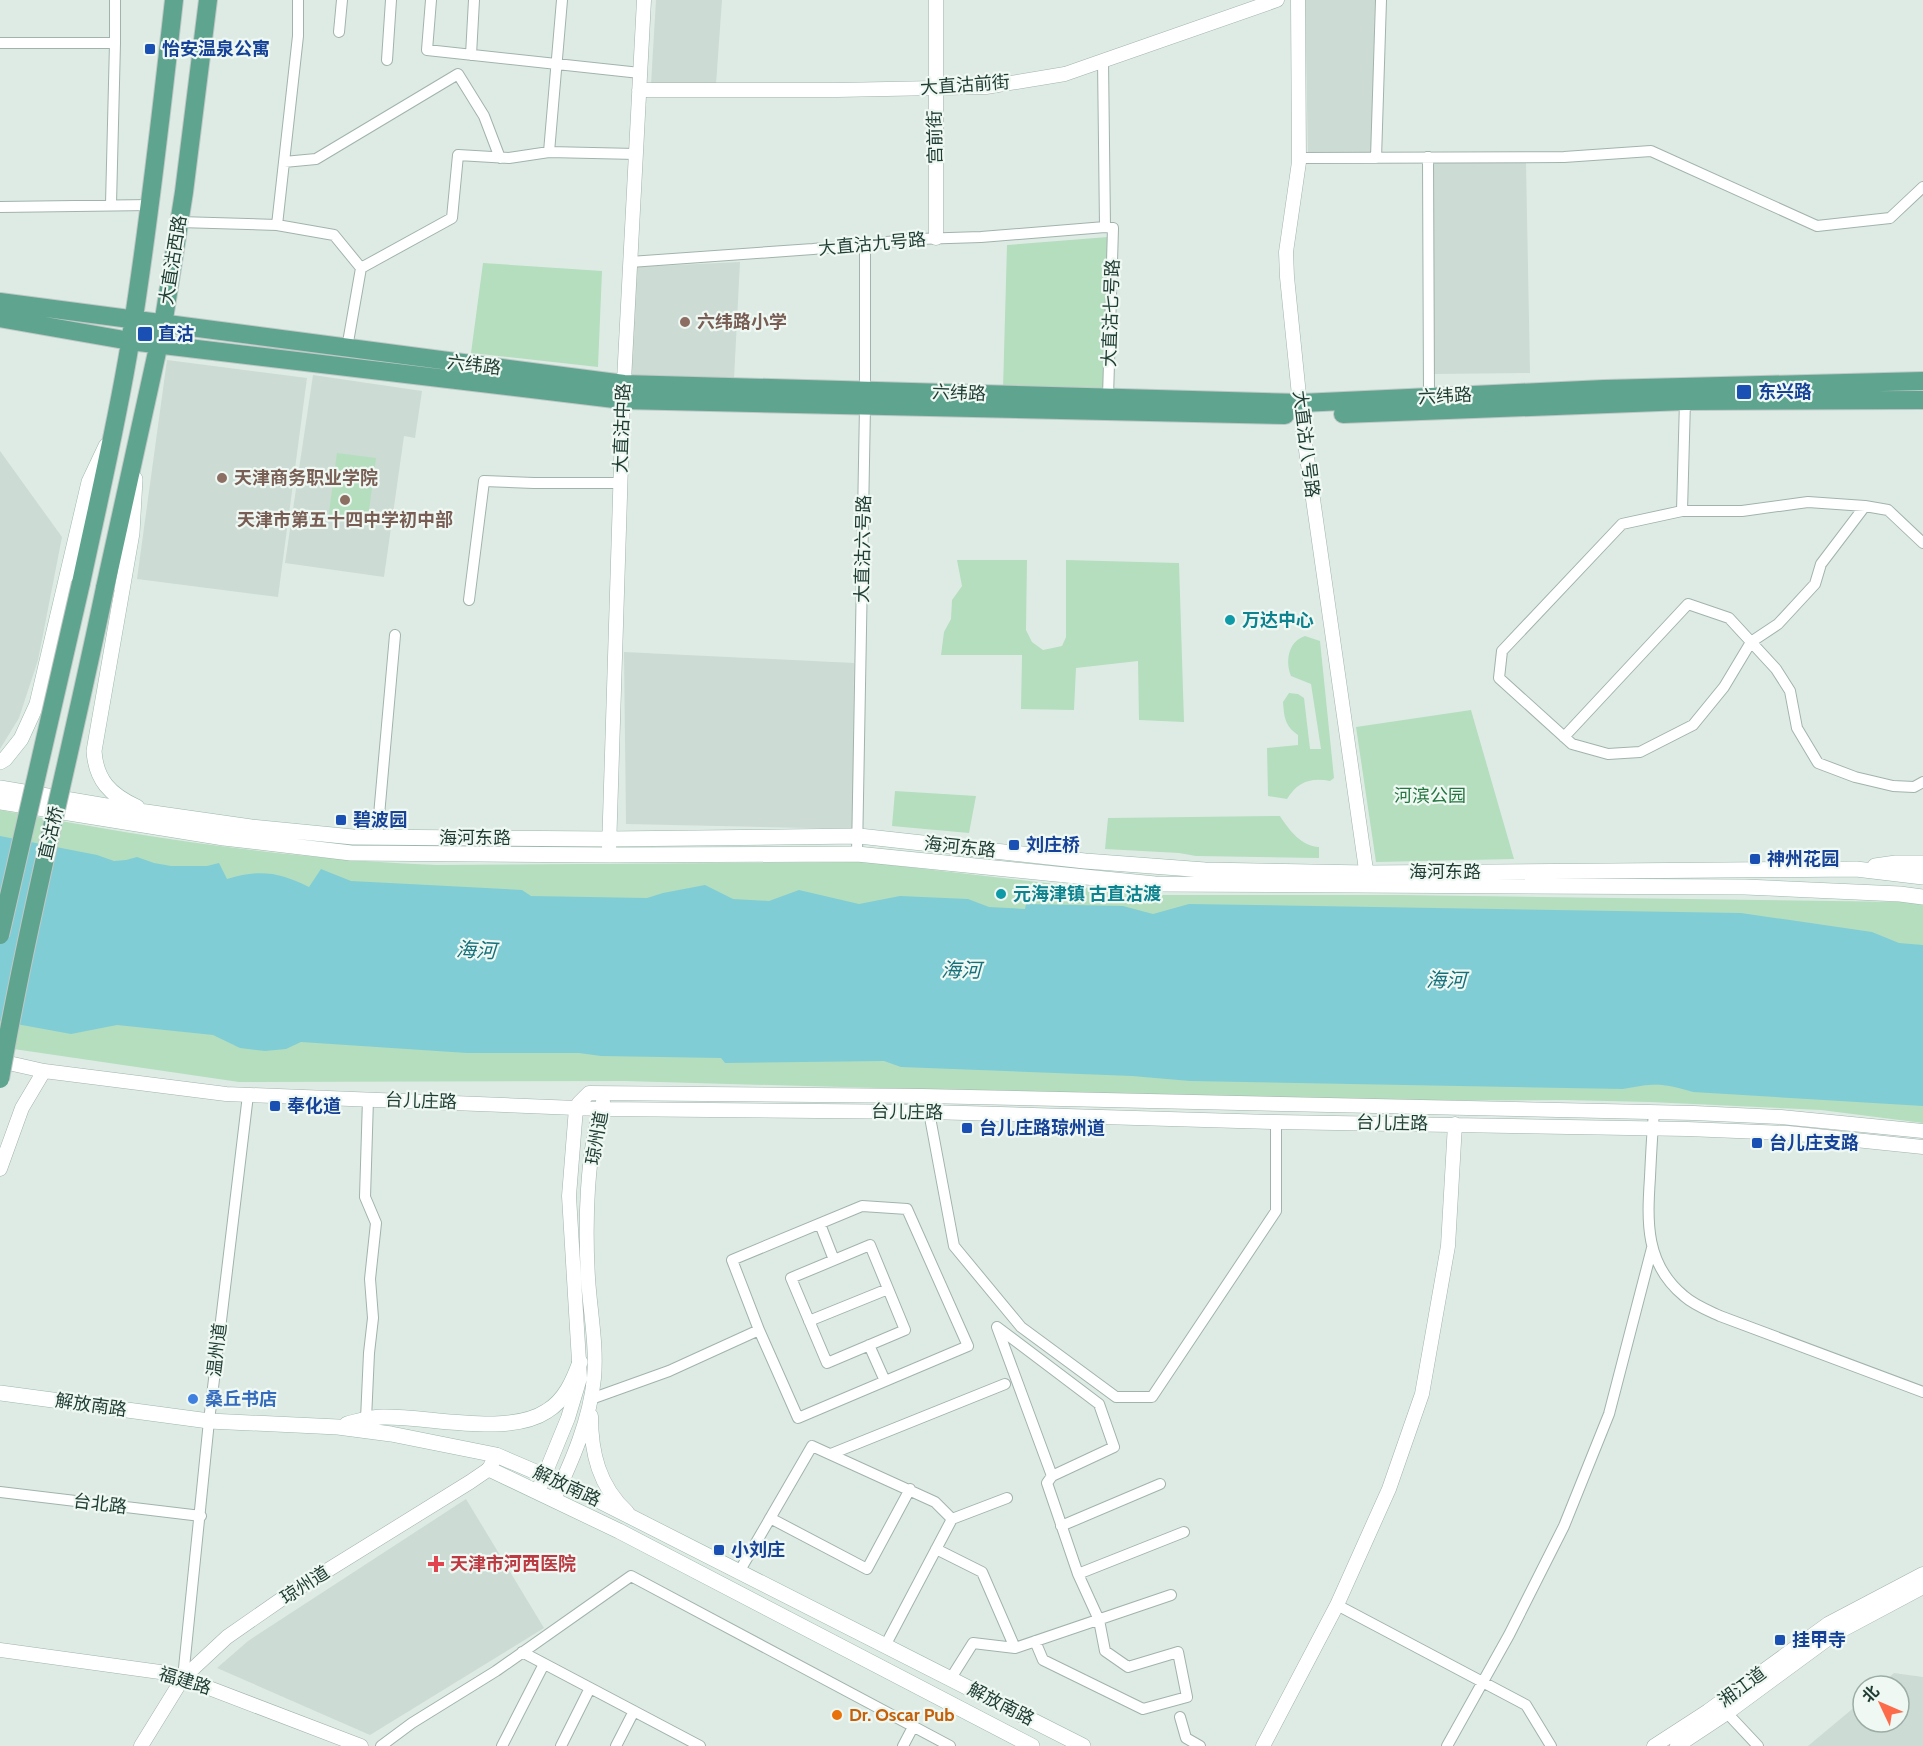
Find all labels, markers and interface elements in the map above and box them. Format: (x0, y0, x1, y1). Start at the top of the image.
place label: 怡安温泉公寓 (162, 38, 270, 60)
marker: 怡安温泉公寓 (143, 42, 157, 56)
street label: 大直沽前街 (919, 71, 1011, 99)
street label: 宫前街 (924, 110, 946, 164)
street label: 大直沽西路 (155, 214, 191, 306)
street label: 大直沽九号路 (817, 228, 927, 260)
street label: 大直沽七号路 (1098, 259, 1124, 367)
place label: 六纬路小学 (697, 311, 787, 333)
marker: 六纬路小学 (678, 315, 692, 329)
place label: 直沽 (158, 323, 194, 345)
marker: 直沽 (136, 325, 154, 343)
street label: 六纬路 (446, 351, 502, 379)
street label: 六纬路 (932, 381, 986, 405)
place label: 东兴路 (1758, 381, 1812, 403)
street label: 大直沽中路 (609, 383, 635, 473)
marker: 东兴路 (1735, 383, 1753, 401)
street label: 六纬路 (1417, 384, 1473, 408)
street label: 大直沽八号路 (1289, 389, 1323, 499)
place label: 天津商务职业学院 (234, 467, 378, 489)
marker: 天津商务职业学院 (215, 471, 229, 485)
marker: 天津市第五十四中学初中部 (338, 493, 352, 507)
street label: 大直沽六号路 (851, 495, 875, 603)
place label: 天津市第五十四中学初中部 (237, 509, 453, 531)
place label: 万达中心 (1242, 609, 1314, 631)
marker: 万达中心 (1223, 613, 1237, 627)
park label: 河滨公园 (1394, 785, 1466, 807)
street label: 直沽桥 (34, 804, 68, 862)
place label: 碧波园 (353, 809, 407, 831)
marker: 碧波园 (334, 813, 348, 827)
street label: 海河东路 (439, 827, 511, 849)
street label: 海河东路 (923, 832, 997, 862)
place label: 刘庄桥 (1026, 834, 1080, 856)
marker: 刘庄桥 (1007, 838, 1021, 852)
place label: 神州花园 (1767, 848, 1839, 870)
marker: 神州花园 (1748, 852, 1762, 866)
street label: 海河东路 (1409, 861, 1481, 883)
place label: 元海津镇 古直沽渡 (1013, 883, 1161, 905)
marker: 元海津镇 古直沽渡 (994, 887, 1008, 901)
water label: 海河 (455, 937, 501, 963)
water label: 海河 (941, 958, 985, 982)
water label: 海河 (1426, 968, 1470, 992)
street label: 台儿庄路 (385, 1089, 457, 1113)
place label: 奉化道 (287, 1095, 341, 1117)
marker: 奉化道 (268, 1099, 282, 1113)
street label: 台儿庄路 (871, 1100, 943, 1124)
street label: 琼州道 (581, 1110, 613, 1166)
street label: 台儿庄路 (1356, 1111, 1428, 1135)
place label: 台儿庄路琼州道 (979, 1117, 1105, 1139)
marker: 台儿庄路琼州道 (960, 1121, 974, 1135)
place label: 台儿庄支路 (1769, 1132, 1859, 1154)
marker: 台儿庄支路 (1750, 1136, 1764, 1150)
street label: 温州道 (203, 1322, 231, 1378)
place label: 桑丘书店 (205, 1388, 277, 1410)
street label: 解放南路 (54, 1389, 128, 1421)
marker: 桑丘书店 (186, 1392, 200, 1406)
street label: 解放南路 (530, 1461, 604, 1511)
street label: 台北路 (72, 1490, 128, 1518)
place label: 小刘庄 (731, 1539, 785, 1561)
marker: 小刘庄 (712, 1543, 726, 1557)
place label: 天津市河西医院 (450, 1553, 576, 1575)
marker: 天津市河西医院 (427, 1555, 445, 1573)
street label: 琼州道 (276, 1561, 334, 1609)
place label: 挂甲寺 (1792, 1629, 1846, 1651)
marker: 挂甲寺 (1773, 1633, 1787, 1647)
street label: 湘江道 (1714, 1662, 1770, 1712)
street label: 福建路 (156, 1663, 214, 1699)
north arrow (1851, 1674, 1911, 1734)
street label: 解放南路 (964, 1678, 1038, 1730)
text: 北 (1858, 1682, 1883, 1706)
place label: Dr. Oscar Pub (849, 1704, 954, 1726)
marker: Dr. Oscar Pub (830, 1708, 844, 1722)

